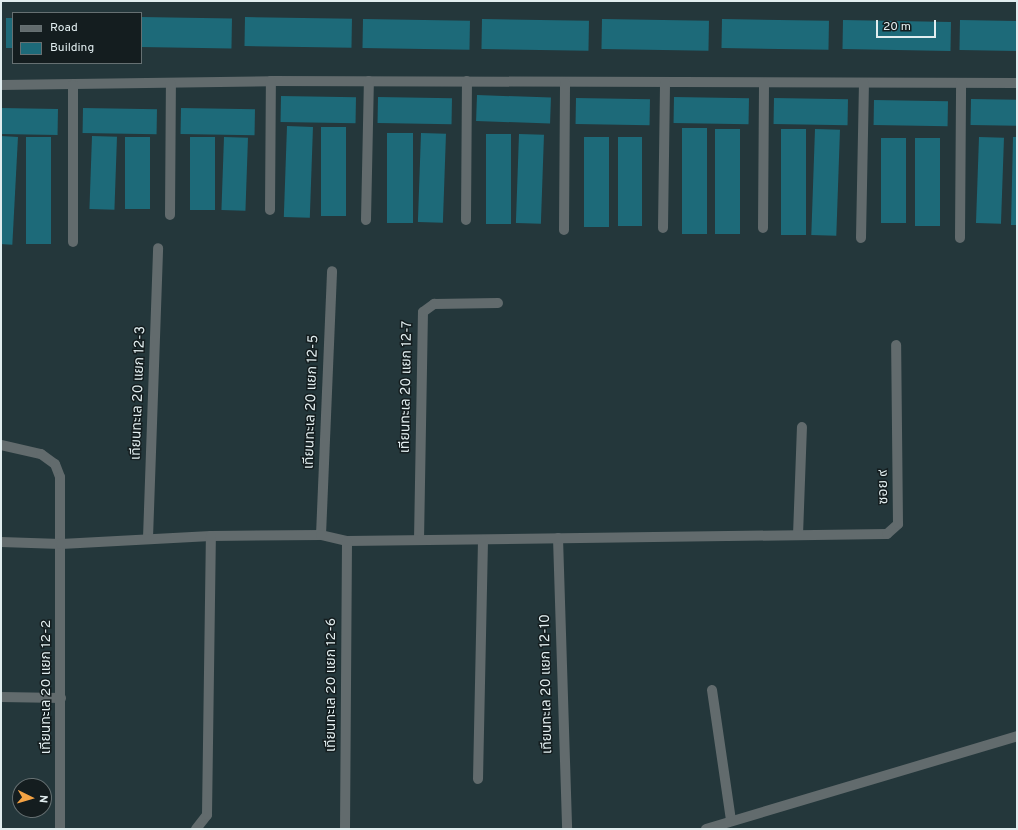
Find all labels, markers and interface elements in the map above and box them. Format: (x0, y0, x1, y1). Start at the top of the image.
legend (12, 12, 142, 64)
scale bar (878, 12, 938, 38)
text: 20 m (883, 19, 911, 35)
text: Road (50, 20, 78, 36)
text: Building (50, 40, 94, 56)
street label: เทียนทะเล 20 แยก 12-7 (397, 321, 417, 453)
street label: เทียนทะเล 20 แยก 12-3 (128, 326, 150, 460)
street label: เทียนทะเล 20 แยก 12-5 (301, 334, 323, 470)
street label: ซอย ๙ (875, 470, 893, 504)
street label: เทียนทะเล 20 แยก 12-10 (537, 614, 557, 754)
street label: เทียนทะเล 20 แยก 12-6 (324, 618, 340, 752)
street label: เทียนทะเล 20 แยก 12-2 (39, 620, 55, 754)
north arrow (12, 778, 52, 818)
text: N (36, 794, 50, 804)

